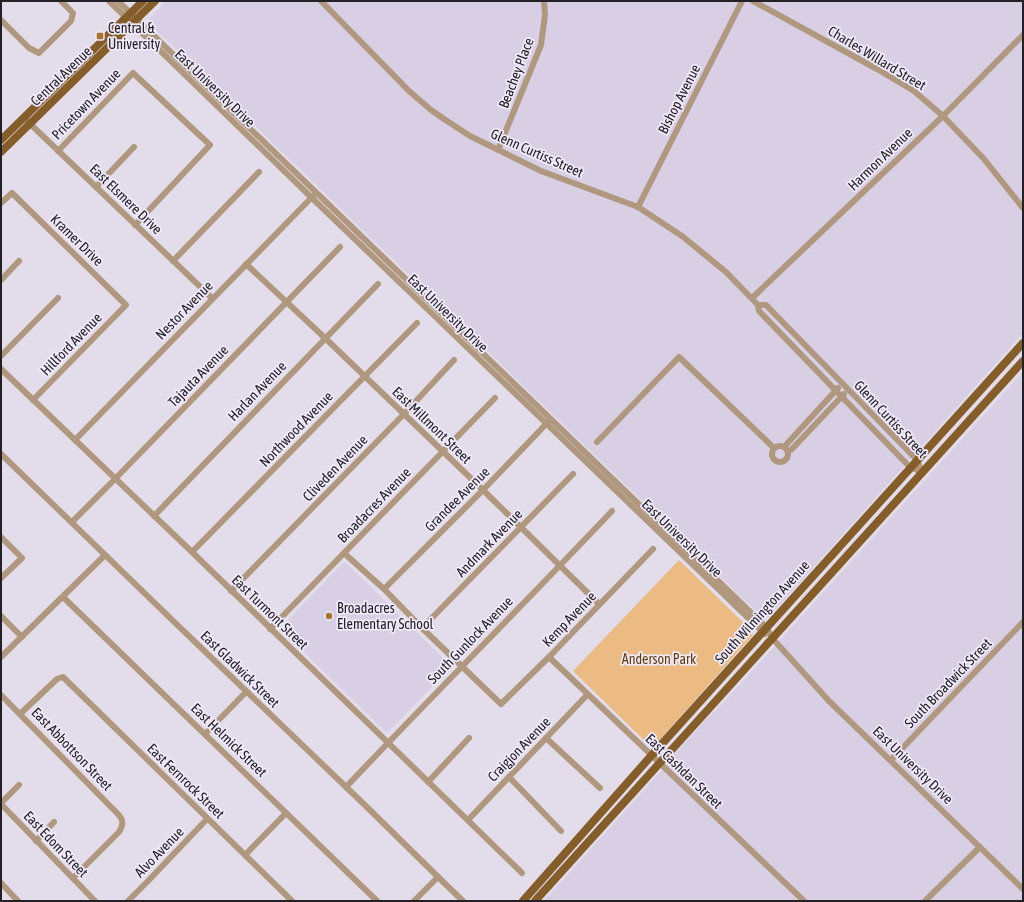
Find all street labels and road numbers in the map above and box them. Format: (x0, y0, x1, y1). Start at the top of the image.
street label: Charles Willard Street (825, 23, 929, 93)
street label: Beachey Place (495, 36, 537, 110)
street label: Central Avenue (27, 43, 95, 109)
street label: East University Drive (172, 46, 258, 130)
street label: Bishop Avenue (655, 62, 703, 136)
street label: Pricetown Avenue (48, 65, 124, 143)
street label: Harmon Avenue (845, 124, 915, 194)
street label: Glenn Curtiss Street (488, 125, 586, 181)
street label: East Elsmere Drive (87, 161, 165, 237)
street label: Kramer Drive (47, 211, 107, 269)
street label: East University Drive (405, 271, 491, 355)
street label: Nestor Avenue (152, 278, 216, 342)
street label: Hillford Avenue (37, 309, 105, 379)
street label: Tajauta Avenue (165, 342, 231, 410)
street label: Harlan Avenue (225, 358, 289, 424)
street label: Glenn Curtiss Street (851, 377, 931, 461)
street label: East Millmont Street (389, 383, 475, 467)
street label: Northwood Avenue (256, 388, 336, 470)
street label: Cliveden Avenue (300, 432, 370, 504)
street label: Grandee Avenue (421, 463, 493, 535)
street label: Broadacres Avenue (334, 464, 414, 546)
street label: East University Drive (639, 496, 725, 580)
street label: Andmark Avenue (453, 506, 525, 580)
street label: South Wilmington Avenue (712, 557, 812, 667)
street label: East Turmont Street (229, 572, 311, 652)
street label: Kemp Avenue (539, 588, 599, 650)
street label: South Gunlock Avenue (424, 593, 516, 687)
street label: East Gladwick Street (197, 627, 283, 711)
street label: South Broadwick Street (901, 635, 995, 731)
street label: East Helmick Street (188, 700, 270, 780)
street label: East Abbottson Street (28, 704, 116, 794)
street label: Craigjon Avenue (484, 714, 554, 784)
street label: East University Drive (870, 723, 956, 807)
street label: East Cashdan Street (642, 730, 726, 812)
street label: East Fernrock Street (144, 740, 228, 822)
street label: East Edom Street (21, 808, 91, 880)
street label: Alvo Avenue (131, 824, 187, 880)

